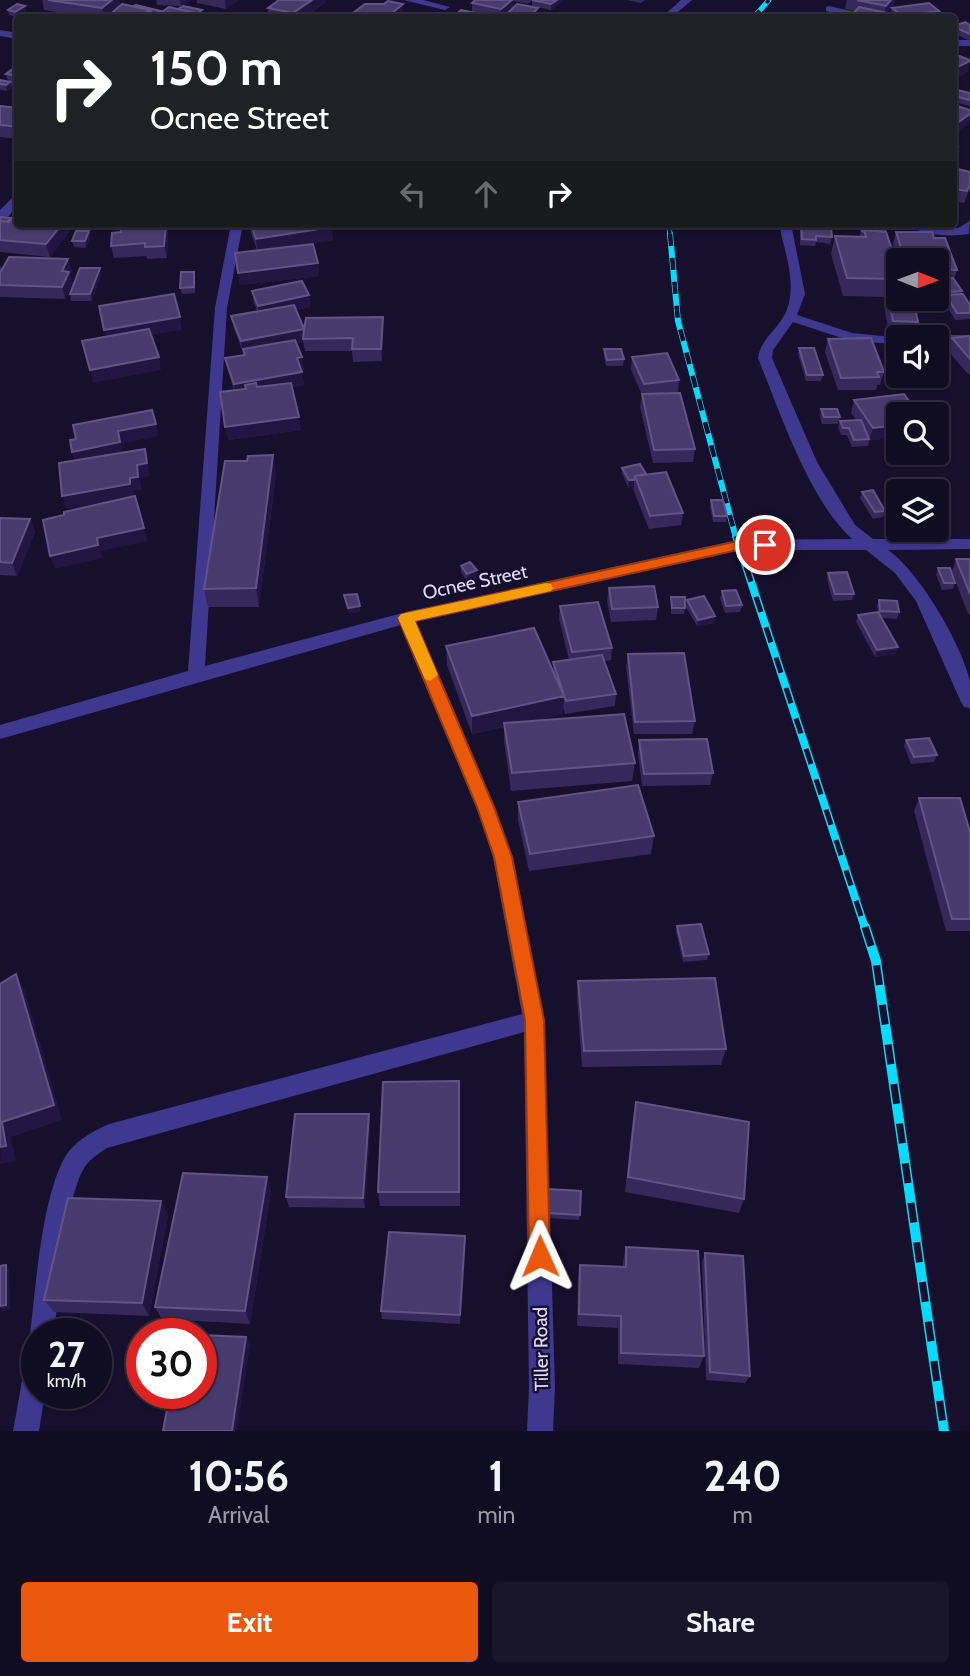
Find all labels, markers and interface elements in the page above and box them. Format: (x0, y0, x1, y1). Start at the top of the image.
text: 150 m (150, 38, 283, 97)
icon: right (35, 42, 126, 133)
text: Ocnee Street (150, 98, 329, 137)
icon: left (394, 175, 432, 213)
icon: ahead (467, 175, 505, 213)
icon: right (540, 175, 578, 213)
north arrow (886, 248, 948, 312)
map controls (886, 248, 949, 542)
button: sound (886, 325, 949, 388)
button: search (886, 402, 949, 465)
button: layers (886, 479, 949, 542)
pin (735, 515, 795, 575)
icon: arrive (746, 526, 784, 564)
street label: Ocnee Street (421, 560, 530, 604)
position arrow (503, 1219, 577, 1293)
street label: Tiller Road (529, 1307, 553, 1391)
speed limit sign: 30 (126, 1318, 217, 1409)
text: 27 (48, 1333, 85, 1376)
text: km/h (47, 1370, 86, 1392)
text: 10:56 (188, 1450, 289, 1502)
text: 1 (489, 1450, 504, 1502)
text: 240 (704, 1450, 782, 1502)
text: Arrival (208, 1501, 269, 1529)
text: min (477, 1501, 515, 1529)
text: m (733, 1501, 753, 1529)
button: Exit (21, 1582, 478, 1662)
button: Share (492, 1582, 949, 1662)

